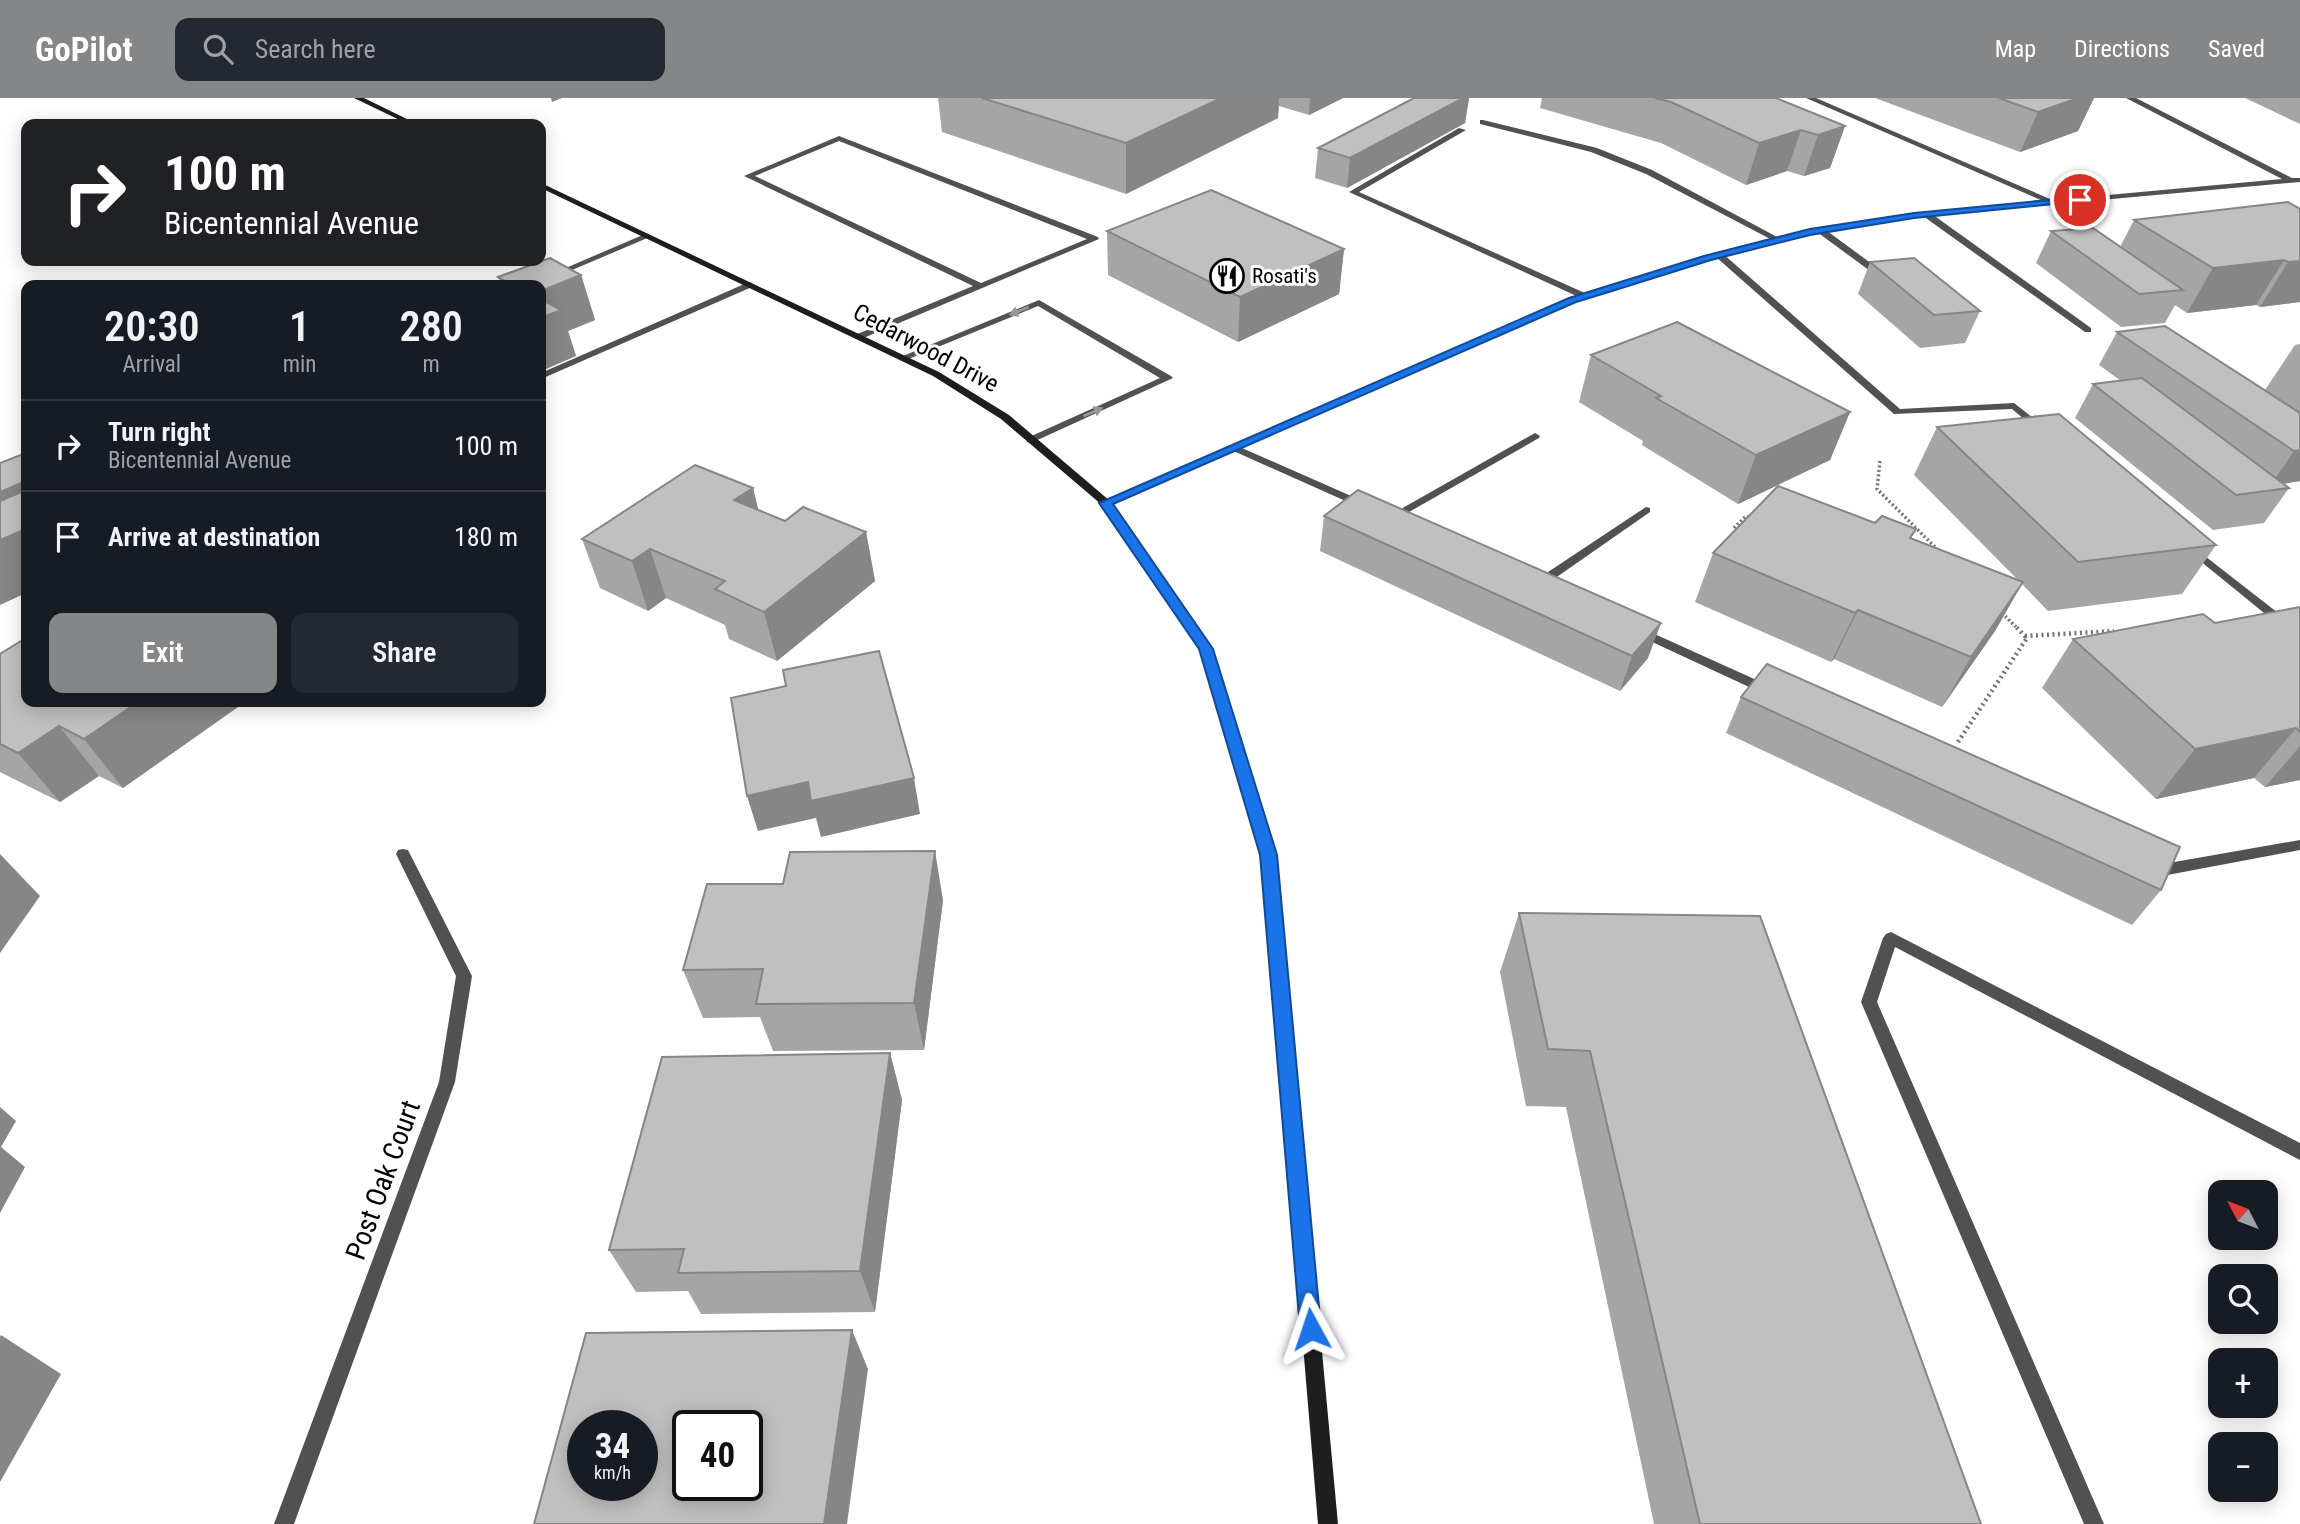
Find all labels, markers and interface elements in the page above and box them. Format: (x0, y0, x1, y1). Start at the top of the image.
search box (175, 18, 665, 81)
text: GoPilot (35, 30, 133, 69)
icon: search (199, 30, 237, 68)
text: Search here (255, 34, 376, 64)
text: Map (1995, 35, 2036, 63)
text: Directions (2074, 35, 2170, 63)
text: Saved (2208, 35, 2265, 63)
text: 100 m (164, 145, 286, 202)
icon: right (49, 147, 140, 238)
pin (2050, 170, 2110, 230)
icon: arrive (2061, 181, 2099, 219)
text: Bicentennial Avenue (164, 204, 419, 242)
restaurant icon: Rosati's (1208, 257, 1246, 295)
place label: Rosati's (1252, 264, 1317, 288)
street label: Cedarwood Drive (848, 298, 1004, 398)
text: 20:30 (104, 302, 200, 351)
text: 1 (289, 302, 310, 351)
text: 280 (400, 302, 463, 351)
one-way arrow (1009, 305, 1030, 316)
text: Arrival (123, 351, 181, 378)
text: min (283, 351, 316, 378)
text: m (423, 351, 440, 378)
one-way arrow (1083, 406, 1104, 417)
text: Turn right (108, 417, 210, 447)
icon: right (49, 427, 87, 465)
text: 100 m (454, 431, 518, 461)
text: Bicentennial Avenue (108, 447, 291, 474)
icon: arrive (49, 518, 87, 556)
text: Arrive at destination (108, 522, 320, 552)
text: 180 m (454, 522, 518, 552)
button: Exit (49, 613, 277, 693)
button: Share (291, 613, 518, 693)
street label: Post Oak Court (339, 1096, 427, 1264)
north arrow (2208, 1180, 2278, 1250)
map controls (2208, 1180, 2278, 1502)
button: search (2208, 1264, 2278, 1334)
position arrow (1274, 1292, 1348, 1366)
button: + (2208, 1348, 2278, 1418)
speed limit sign: 40 (672, 1410, 763, 1501)
text: 34 (595, 1426, 630, 1467)
button: − (2208, 1432, 2278, 1502)
text: km/h (594, 1462, 631, 1483)

